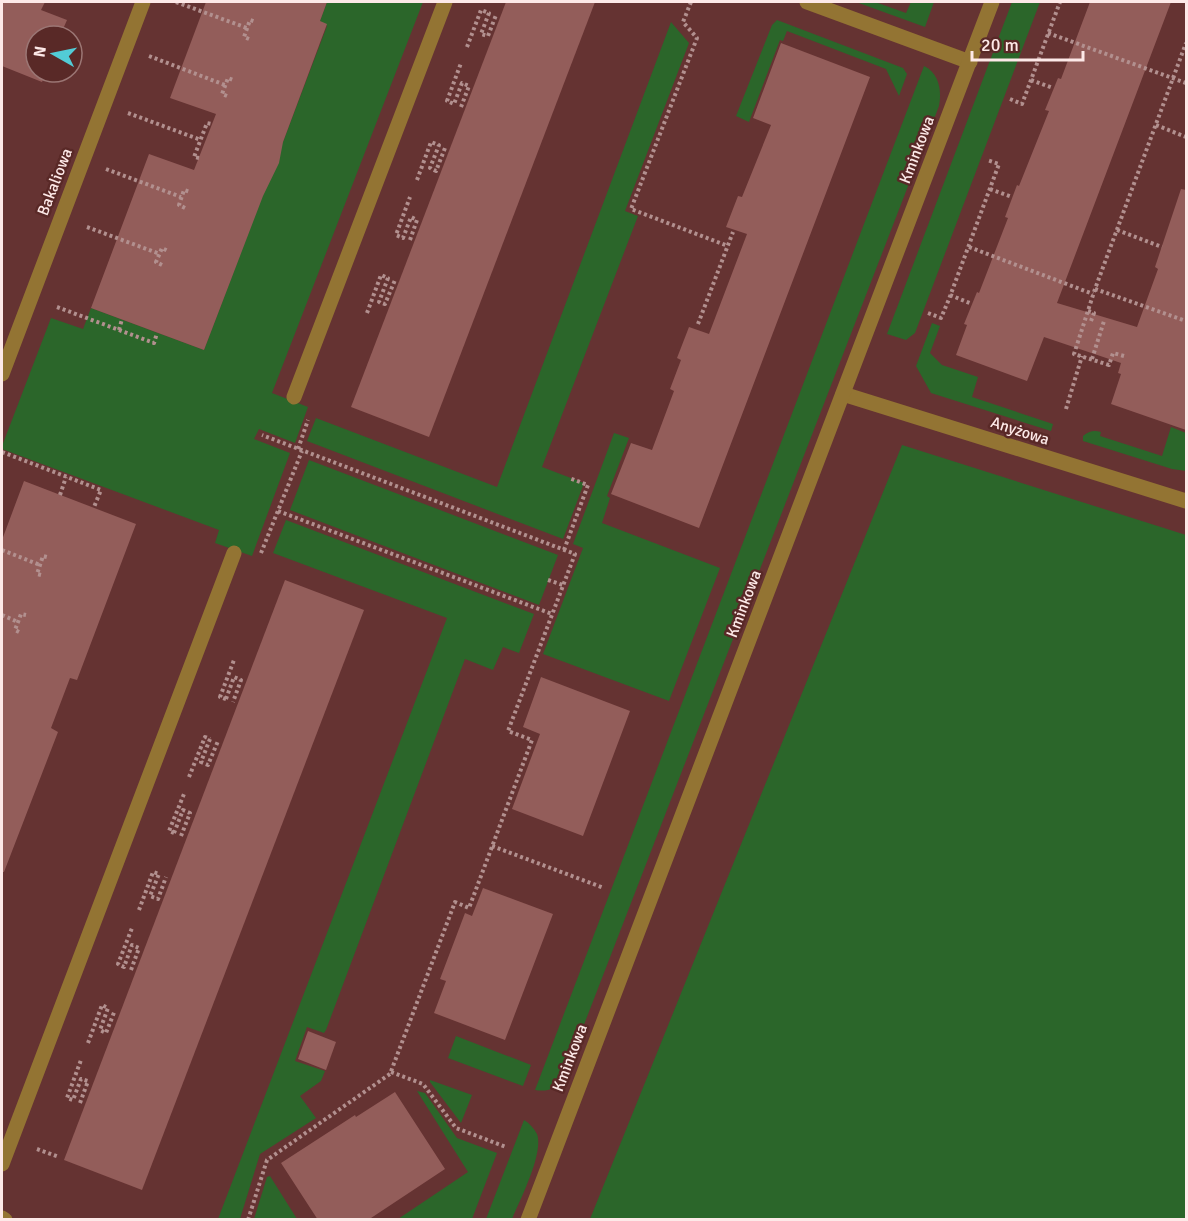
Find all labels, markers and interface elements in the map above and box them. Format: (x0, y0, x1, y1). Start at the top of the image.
north arrow (24, 24, 84, 84)
scale bar (972, 24, 1083, 62)
text: 20 m (981, 34, 1019, 56)
text: N (29, 45, 51, 59)
street label: Kminkowa (895, 113, 939, 187)
street label: Bakaliowa (33, 145, 77, 219)
street label: Anyżowa (988, 412, 1052, 450)
street label: Kminkowa (722, 567, 766, 641)
street label: Kminkowa (548, 1021, 592, 1095)

